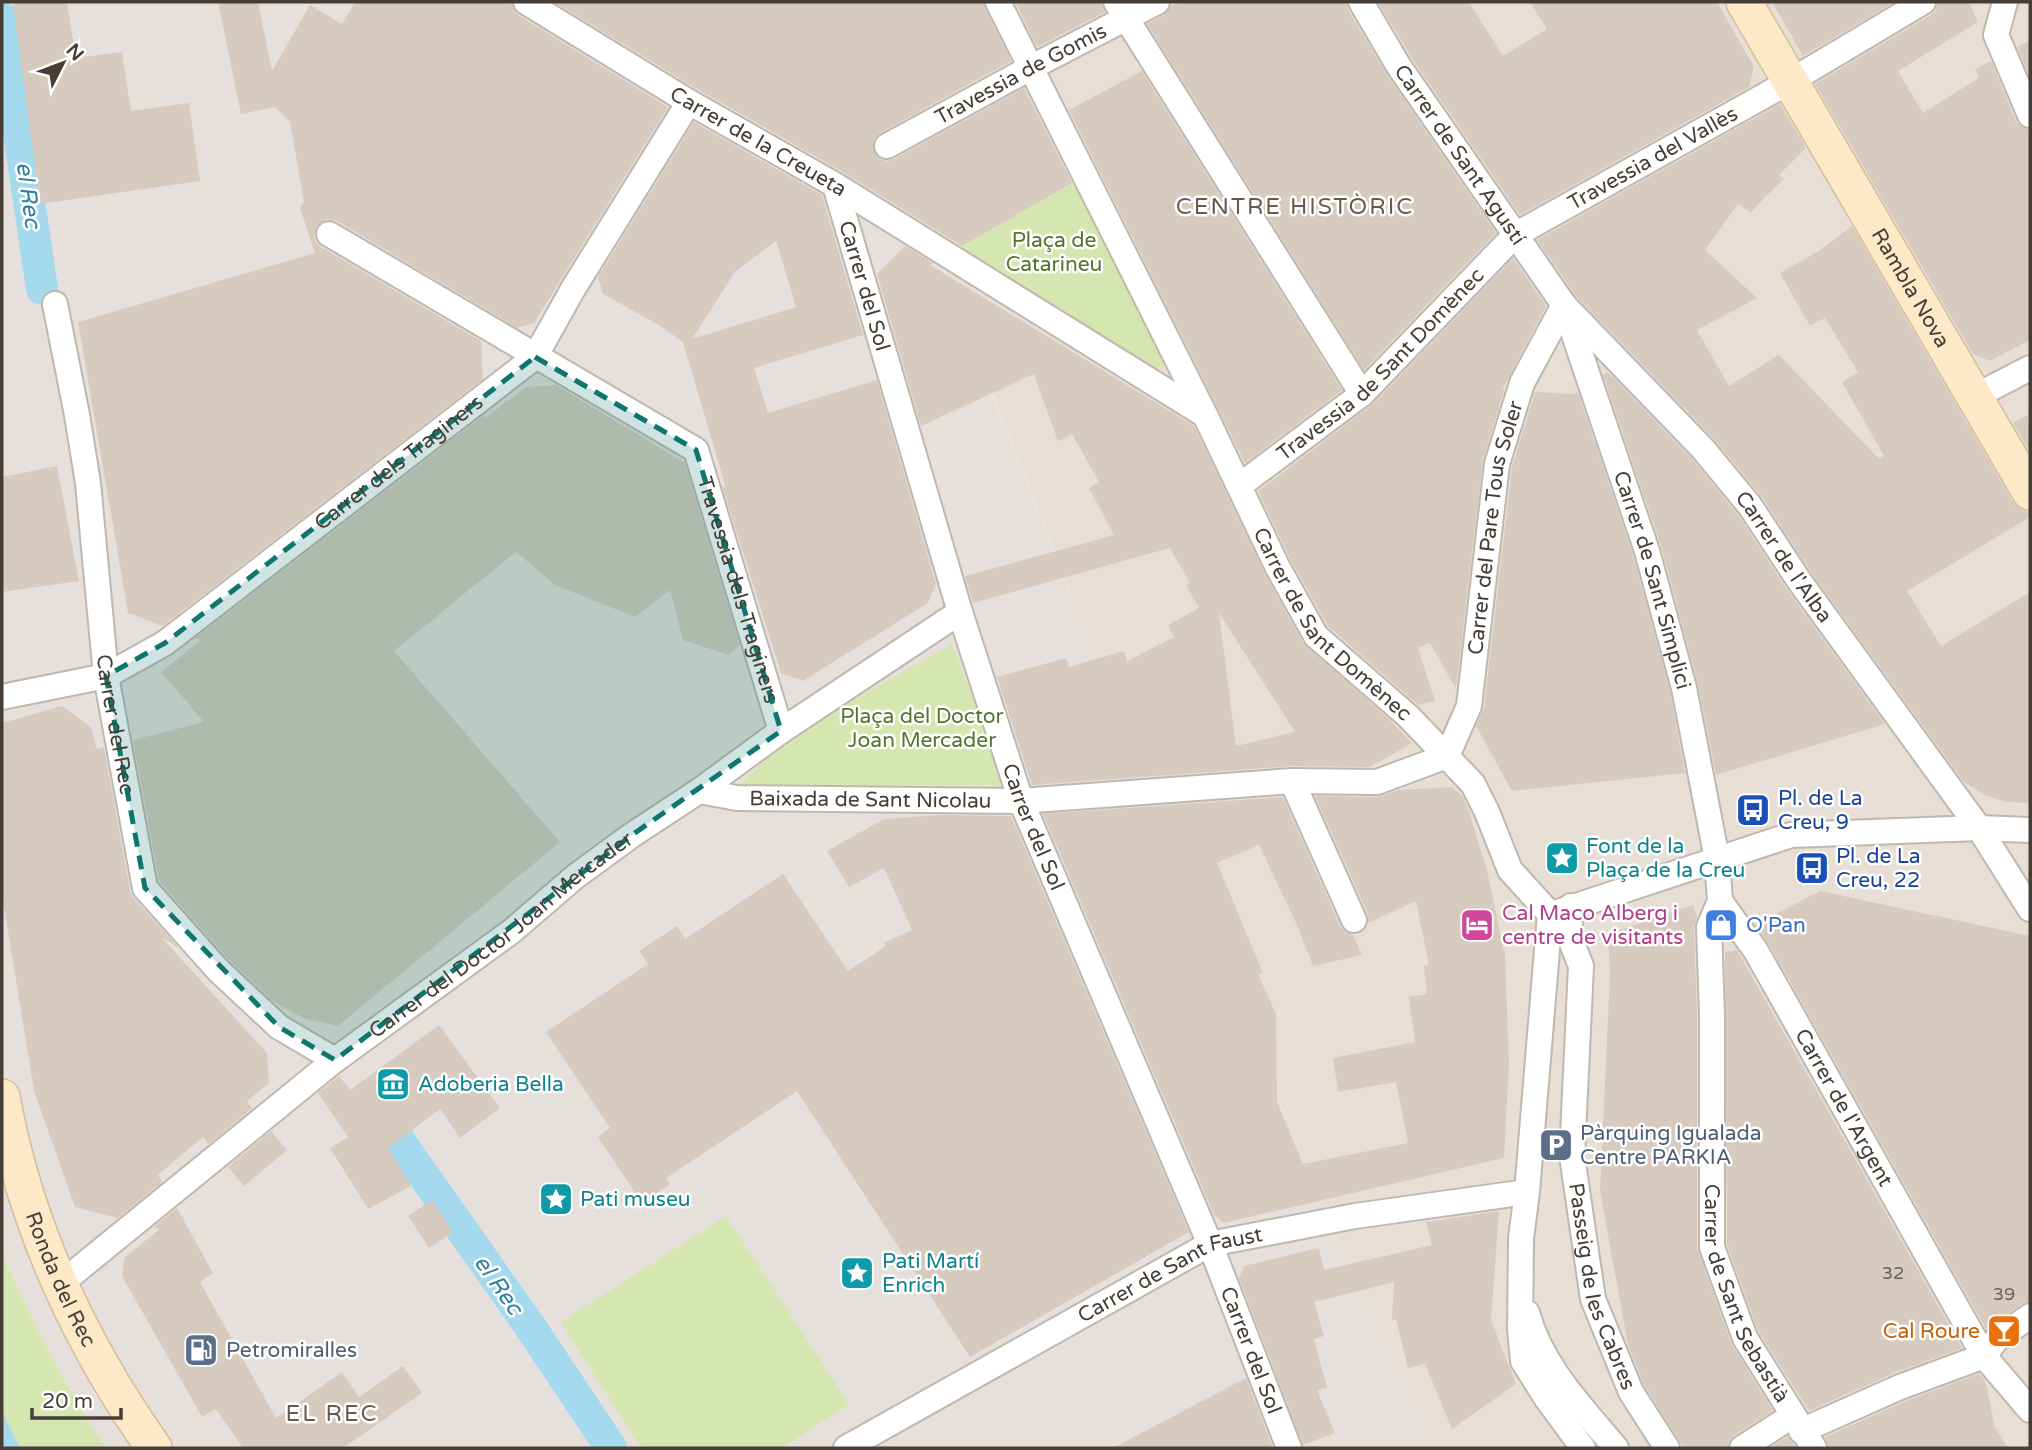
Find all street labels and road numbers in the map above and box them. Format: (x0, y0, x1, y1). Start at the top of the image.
street label: Travessia de Gomis (931, 18, 1111, 130)
street label: Carrer de Sant Agustí (1389, 60, 1531, 250)
street label: Carrer de la Creueta (665, 81, 851, 202)
street label: Travessia del Vallès (1564, 101, 1742, 215)
street label: Carrer del Sol (834, 218, 895, 354)
street label: Rambla Nova (1866, 224, 1955, 352)
street label: Travessia de Sant Domènec (1272, 263, 1489, 466)
street label: Carrer dels Traginers (309, 389, 488, 535)
street label: Carrer del Pare Tous Soler (1463, 398, 1528, 656)
street label: Carrer de Sant Simplici (1608, 468, 1696, 692)
street label: Travessia dels Traginers (692, 474, 784, 706)
street label: Carrer de l'Alba (1730, 486, 1838, 627)
street label: Carrer de Sant Domènec (1248, 523, 1417, 726)
street label: Carrer del Rec (92, 653, 140, 796)
street label: Carrer del Sol (997, 760, 1070, 894)
street label: Baixada de Sant Nicolau (749, 786, 992, 813)
street label: Carrer del Doctor Joan Mercader (364, 826, 638, 1044)
street label: Carrer de l'Argent (1790, 1024, 1898, 1191)
street label: Passeig de les Cabres (1564, 1181, 1641, 1393)
street label: Carrer de Sant Sebastià (1700, 1184, 1795, 1407)
street label: Ronda del Rec (20, 1208, 101, 1351)
street label: Carrer de Sant Faust (1073, 1222, 1265, 1328)
street label: Carrer del Sol (1215, 1283, 1287, 1417)

